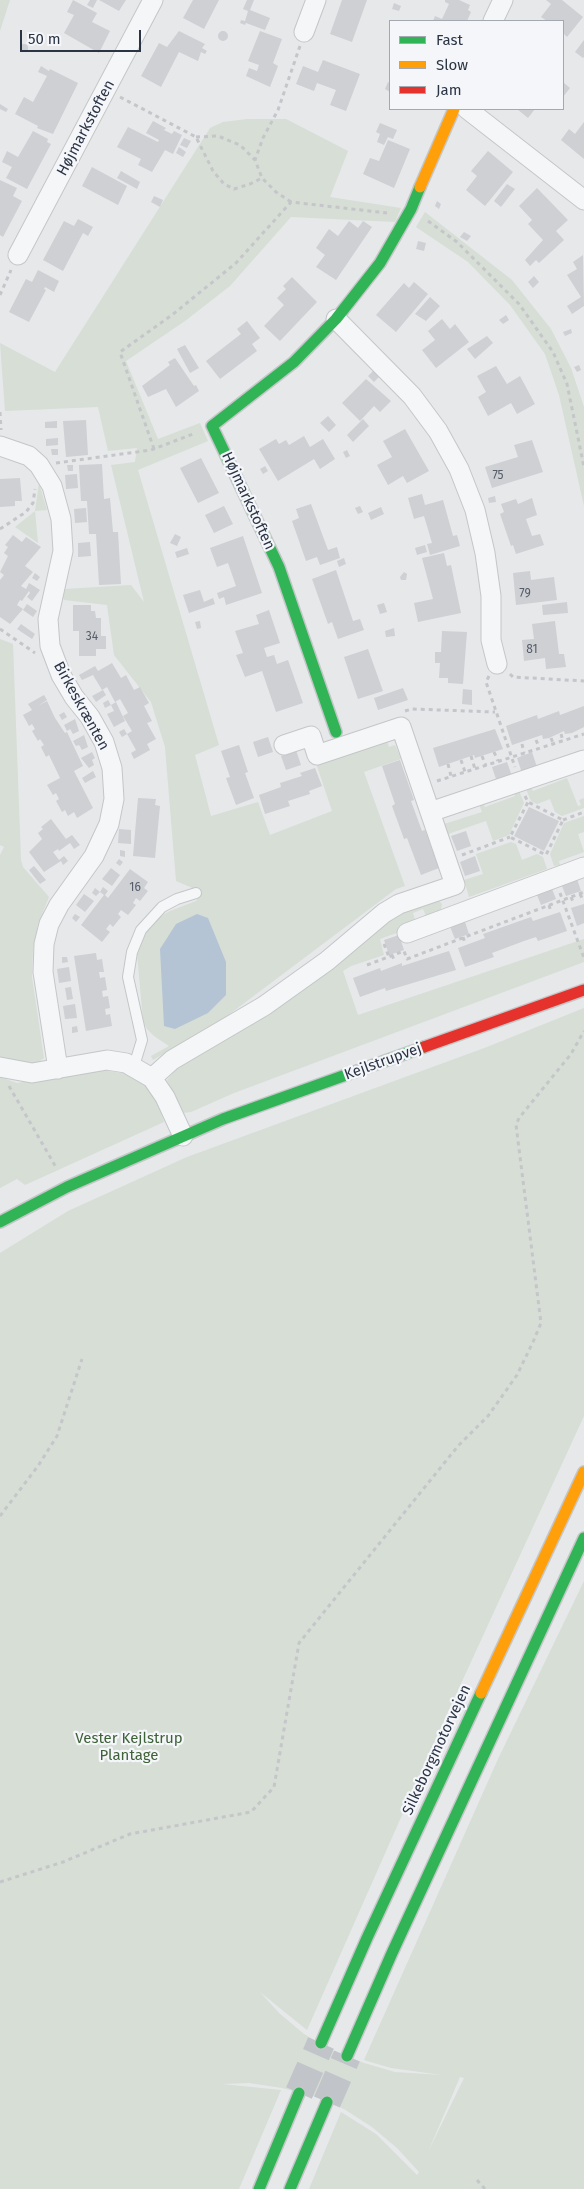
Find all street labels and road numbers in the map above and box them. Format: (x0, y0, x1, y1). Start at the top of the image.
street label: Højmarkstoften (53, 77, 119, 179)
street label: Højmarkstoften (218, 449, 278, 553)
street label: Birkeskrænten (49, 659, 113, 753)
street label: Kejlstrupvej (342, 1040, 424, 1084)
street label: Silkeborgmotorvejen (399, 1682, 475, 1818)

